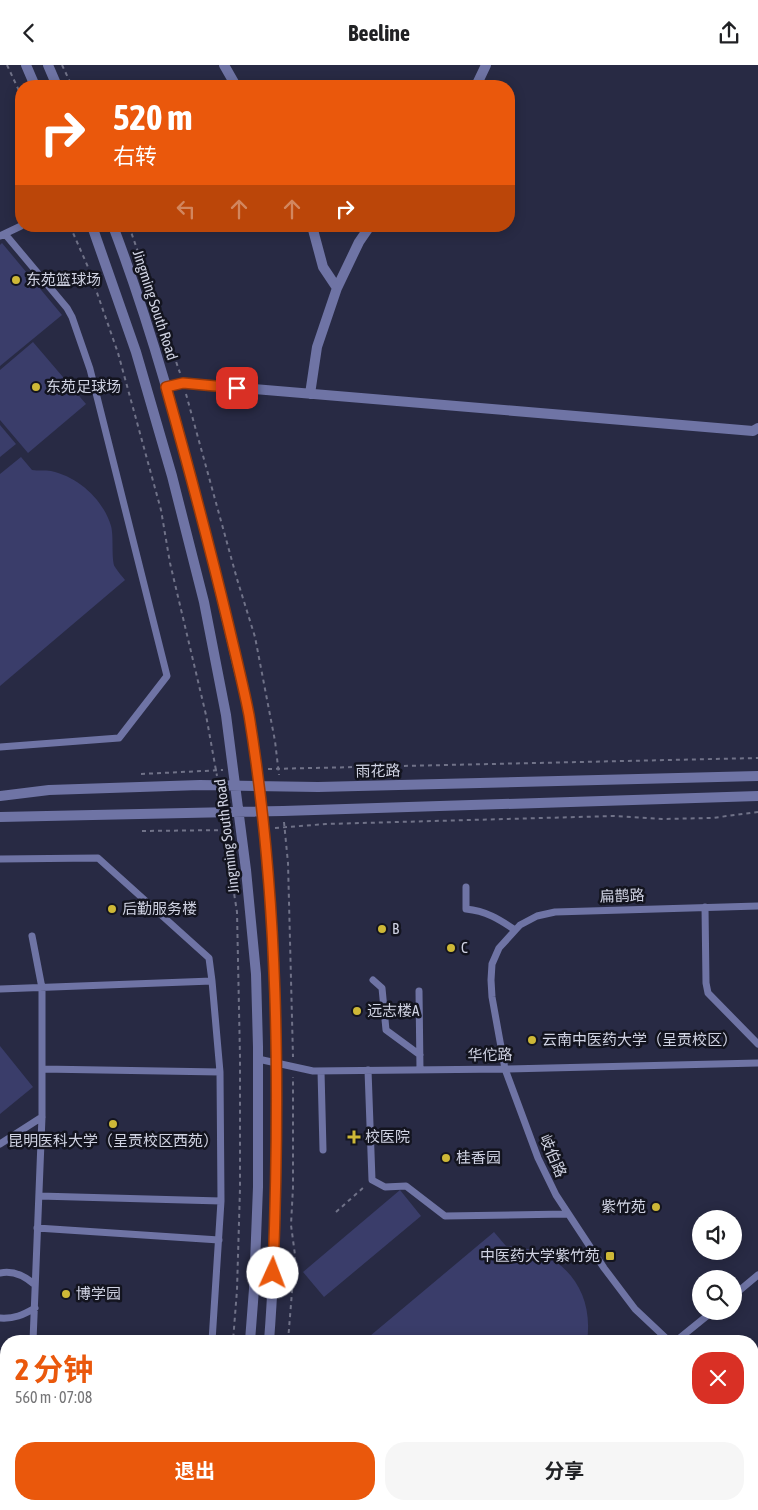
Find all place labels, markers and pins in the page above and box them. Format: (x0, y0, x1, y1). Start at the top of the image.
place label: 东苑篮球场 (26, 271, 101, 288)
marker: 东苑篮球场 (10, 274, 22, 286)
pin (216, 367, 258, 409)
place label: 东苑足球场 (46, 378, 121, 395)
marker: 东苑足球场 (30, 381, 42, 393)
place label: 后勤服务楼 (122, 900, 197, 917)
marker: 后勤服务楼 (106, 903, 118, 915)
place label: B (392, 920, 399, 937)
marker: B (376, 923, 388, 935)
place label: C (461, 939, 468, 956)
marker: C (445, 942, 457, 954)
place label: 远志楼A (367, 1002, 420, 1019)
marker: 远志楼A (351, 1005, 363, 1017)
place label: 云南中医药大学（呈贡校区） (542, 1031, 737, 1048)
marker: 云南中医药大学（呈贡校区） (526, 1034, 538, 1046)
marker: 昆明医科大学（呈贡校区西苑） (107, 1118, 119, 1130)
place label: 校医院 (365, 1128, 410, 1145)
marker: 校医院 (347, 1130, 361, 1144)
place label: 昆明医科大学（呈贡校区西苑） (8, 1132, 218, 1149)
place label: 桂香园 (456, 1149, 501, 1166)
marker: 桂香园 (440, 1152, 452, 1164)
place label: 紫竹苑 (601, 1198, 646, 1215)
marker: 紫竹苑 (650, 1201, 662, 1213)
place label: 中医药大学紫竹苑 (480, 1247, 600, 1264)
marker: 中医药大学紫竹苑 (604, 1250, 616, 1262)
place label: 博学园 (76, 1285, 121, 1302)
marker: 博学园 (60, 1288, 72, 1300)

